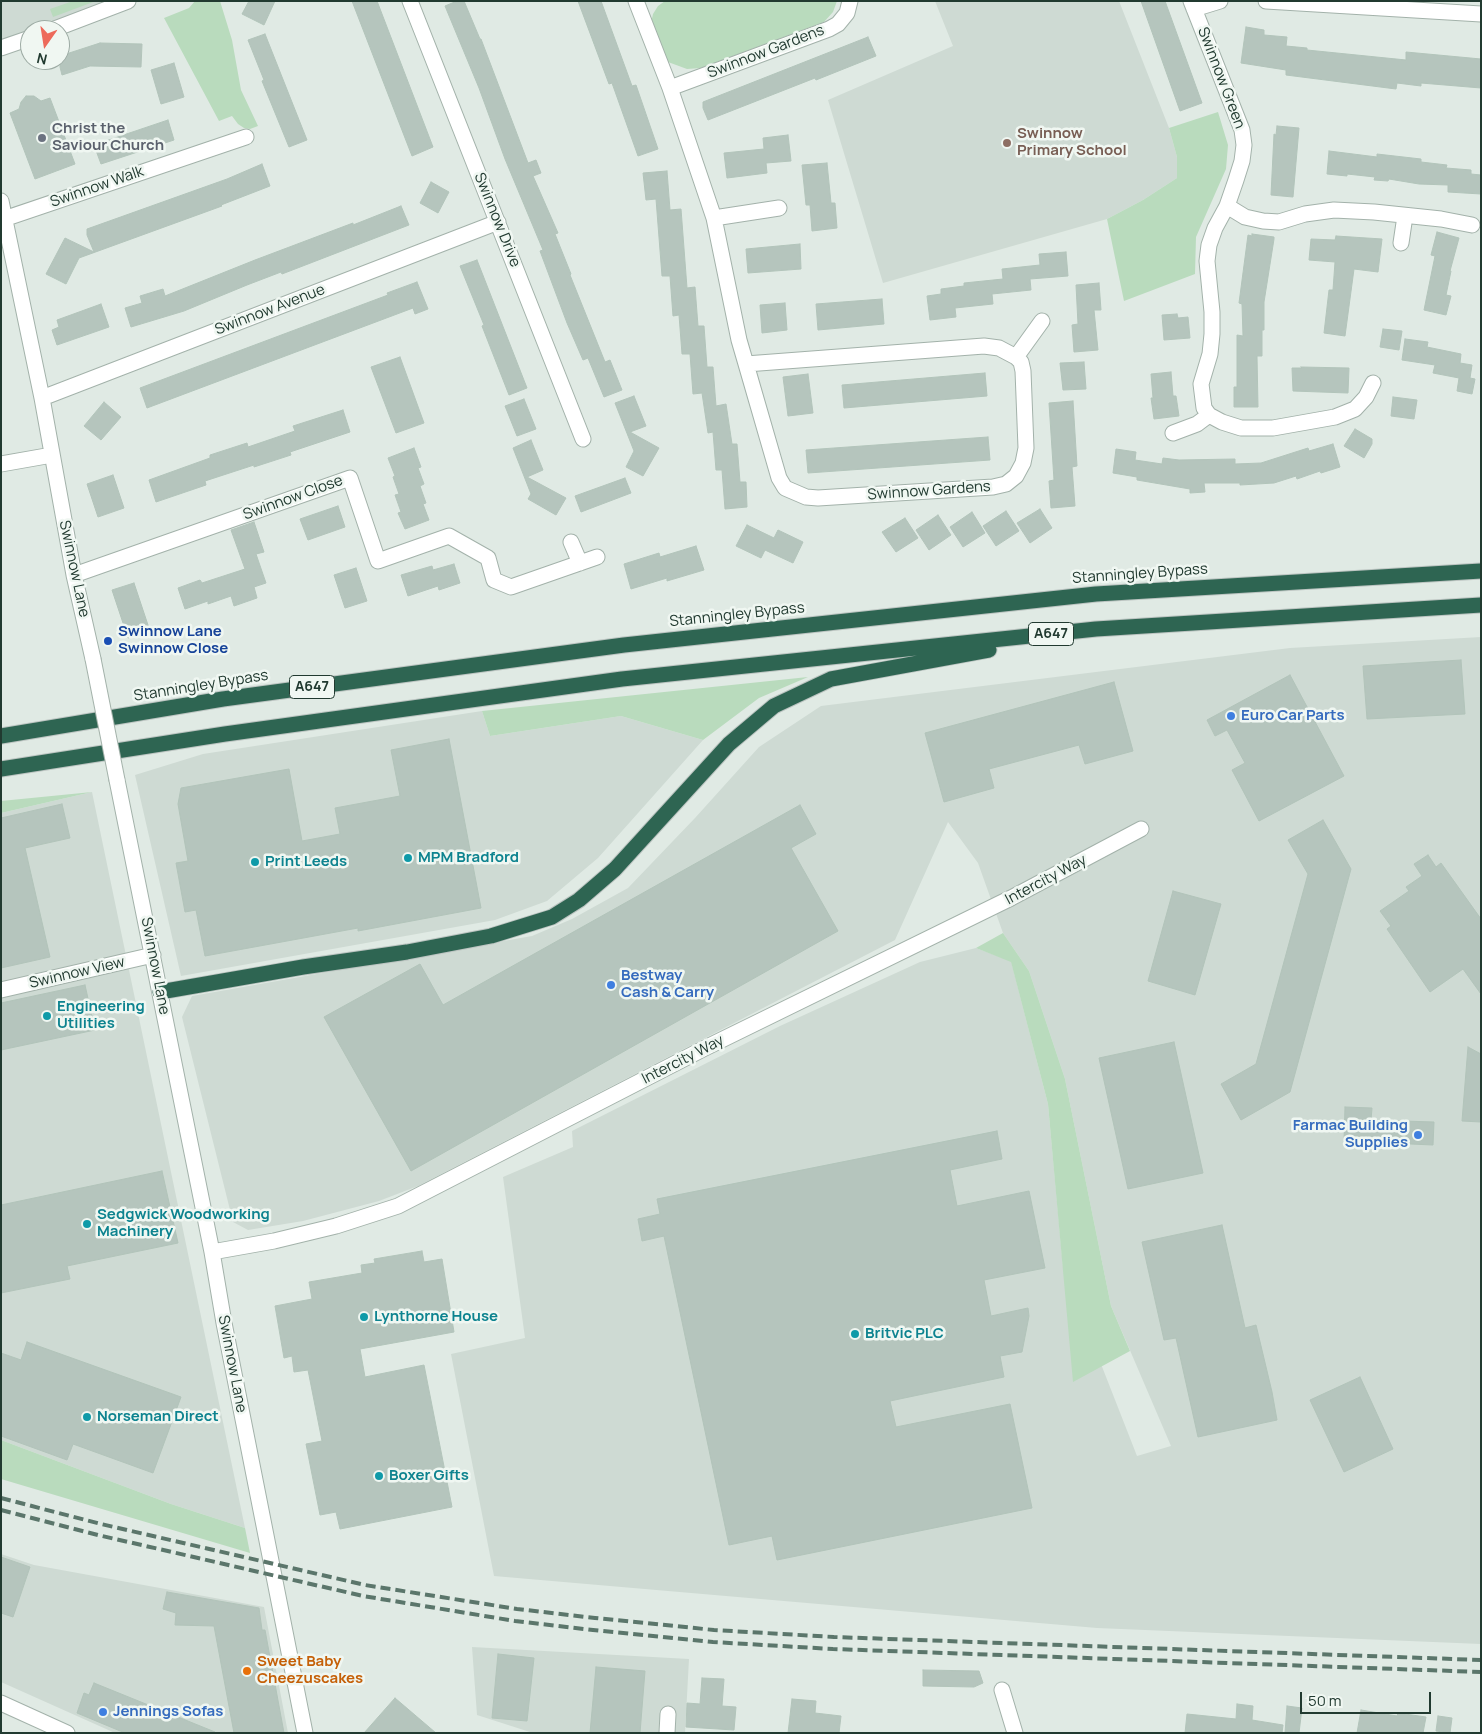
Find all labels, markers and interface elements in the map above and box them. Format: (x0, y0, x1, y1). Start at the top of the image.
north arrow (20, 20, 70, 70)
street label: Swinnow Gardens (705, 21, 827, 83)
street label: Swinnow Green (1193, 25, 1249, 131)
text: N (35, 49, 49, 70)
place label: Christ the Saviour Church (52, 120, 164, 155)
place label: Swinnow Primary School (1017, 125, 1127, 160)
marker: Christ the Saviour Church (36, 132, 48, 144)
marker: Swinnow Primary School (1001, 137, 1013, 149)
street label: Swinnow Walk (48, 163, 146, 211)
street label: Swinnow Drive (470, 170, 524, 270)
street label: Swinnow Avenue (212, 281, 328, 339)
street label: Swinnow Close (241, 472, 345, 524)
street label: Swinnow Gardens (867, 478, 991, 504)
street label: Swinnow Lane (55, 519, 93, 619)
street label: Stanningley Bypass (1072, 560, 1208, 588)
street label: Stanningley Bypass (669, 599, 805, 631)
road number: A647 (1028, 622, 1074, 646)
place label: Swinnow Lane Swinnow Close (118, 623, 228, 658)
marker: Swinnow Lane Swinnow Close (102, 635, 114, 647)
street label: Stanningley Bypass (133, 666, 269, 706)
road number: A647 (290, 676, 334, 699)
place label: Euro Car Parts (1241, 707, 1345, 725)
marker: Euro Car Parts (1225, 710, 1237, 722)
place label: MPM Bradford (418, 849, 519, 867)
street label: Intercity Way (1002, 851, 1090, 909)
marker: MPM Bradford (402, 852, 414, 864)
place label: Print Leeds (265, 853, 347, 871)
marker: Print Leeds (249, 856, 261, 868)
street label: Swinnow Lane (137, 916, 173, 1016)
street label: Swinnow View (28, 953, 126, 993)
place label: Bestway Cash & Carry (621, 967, 714, 1002)
marker: Bestway Cash & Carry (605, 979, 617, 991)
place label: Engineering Utilities (57, 998, 145, 1033)
marker: Engineering Utilities (41, 1010, 53, 1022)
street label: Intercity Way (639, 1032, 727, 1088)
place label: Farmac Building Supplies (1293, 1117, 1408, 1152)
marker: Farmac Building Supplies (1412, 1129, 1424, 1141)
place label: Sedgwick Woodworking Machinery (97, 1206, 270, 1241)
marker: Sedgwick Woodworking Machinery (81, 1218, 93, 1230)
place label: Lynthorne House (374, 1308, 498, 1326)
marker: Lynthorne House (358, 1311, 370, 1323)
street label: Swinnow Lane (214, 1314, 250, 1414)
place label: Britvic PLC (865, 1325, 944, 1343)
marker: Britvic PLC (849, 1328, 861, 1340)
place label: Norseman Direct (97, 1408, 219, 1426)
marker: Norseman Direct (81, 1411, 93, 1423)
place label: Boxer Gifts (389, 1467, 469, 1485)
marker: Boxer Gifts (373, 1470, 385, 1482)
place label: Sweet Baby Cheezuscakes (257, 1653, 363, 1688)
marker: Sweet Baby Cheezuscakes (241, 1665, 253, 1677)
scale bar (1302, 1682, 1433, 1714)
text: 50 m (1308, 1690, 1342, 1711)
place label: Jennings Sofas (113, 1703, 223, 1721)
marker: Jennings Sofas (97, 1706, 109, 1718)

